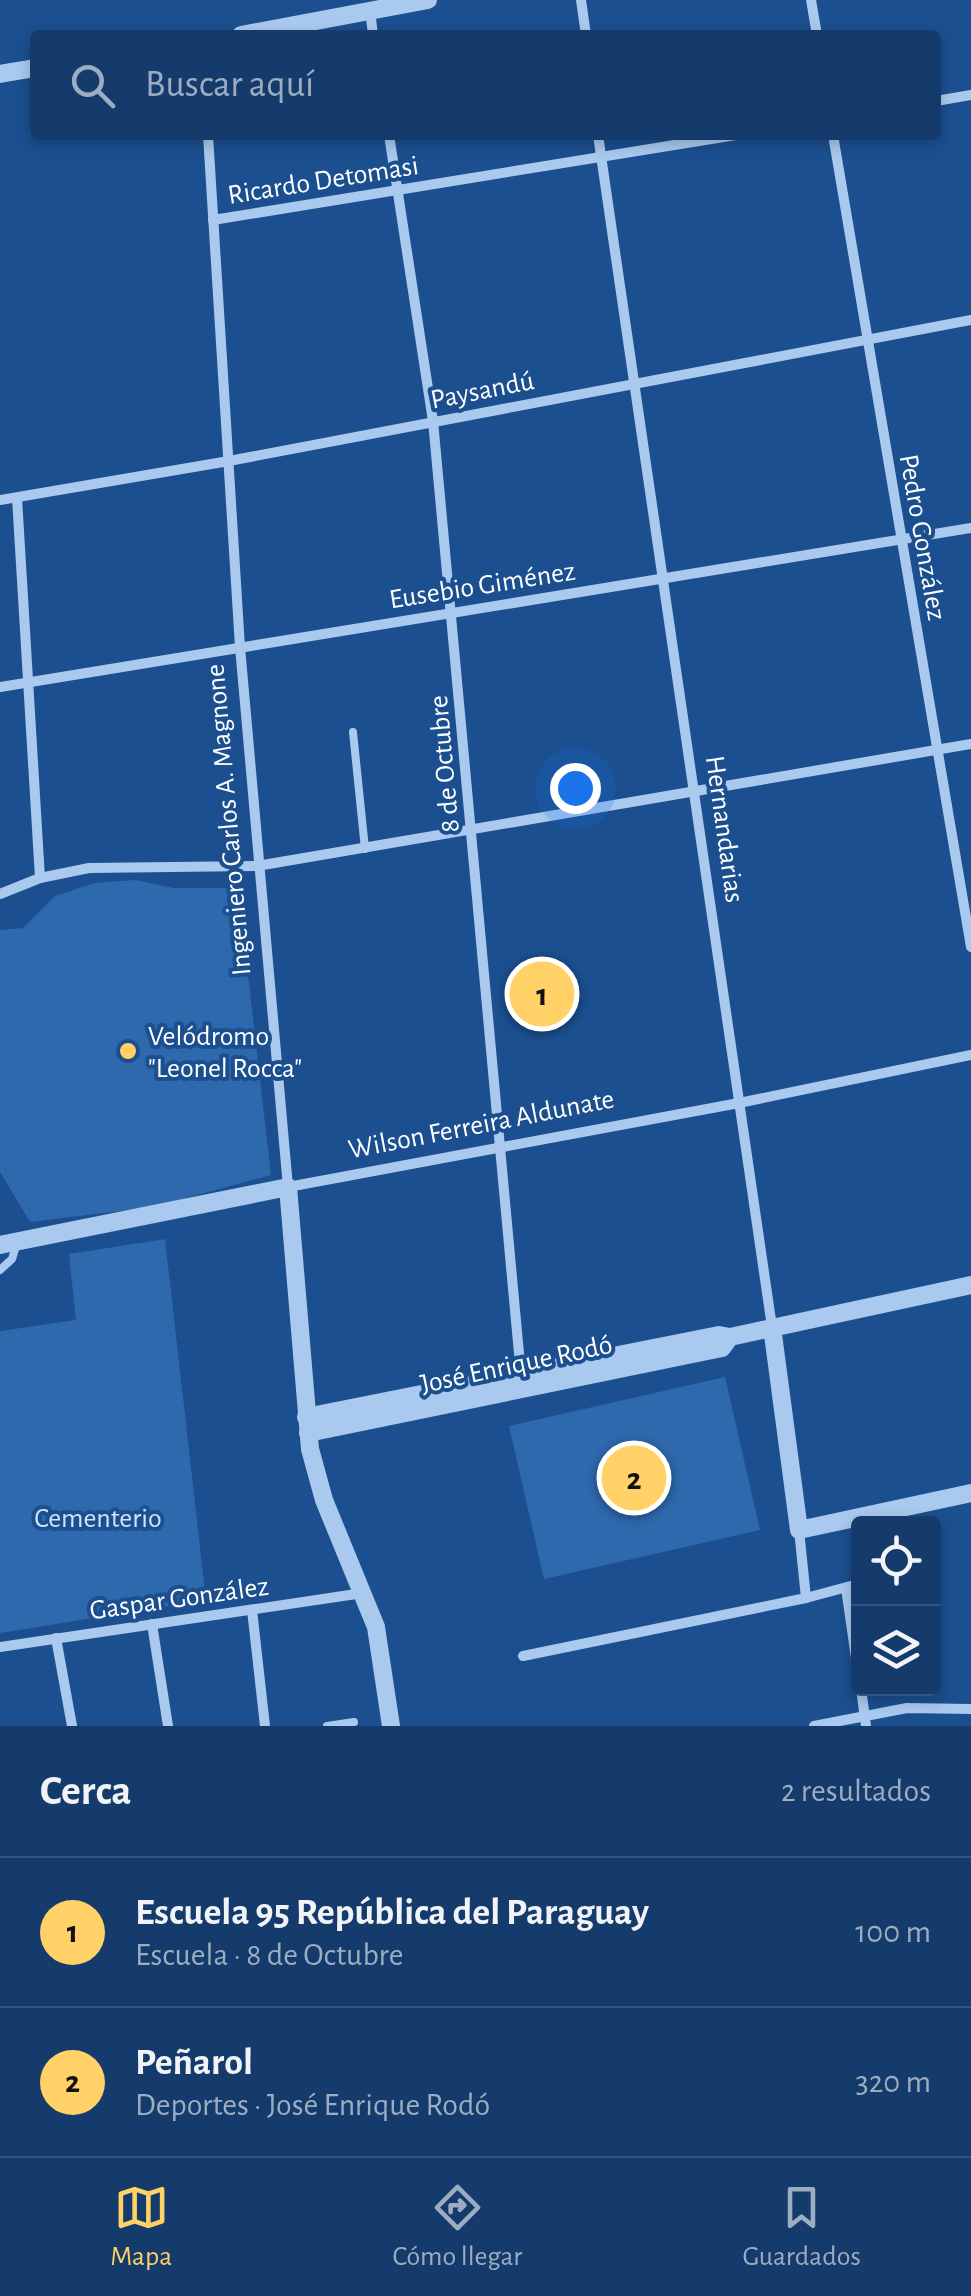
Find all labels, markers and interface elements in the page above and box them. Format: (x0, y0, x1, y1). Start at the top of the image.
search box (30, 30, 941, 140)
icon: search (65, 58, 120, 113)
text: Buscar aquí (145, 66, 314, 104)
street label: Ricardo Detomasi (226, 152, 421, 210)
street label: Paysandú (428, 367, 536, 415)
street label: Pedro González (894, 452, 950, 623)
street label: Eusebio Giménez (387, 557, 577, 614)
street label: Ingeniero Carlos A. Magnone (201, 663, 257, 977)
street label: 8 de Octubre (425, 694, 465, 834)
street label: Hernandarias (700, 754, 748, 905)
your location (550, 763, 601, 814)
pin: 1 (510, 956, 574, 1032)
place label: Velódromo "Leonel Rocca" (148, 1023, 302, 1083)
marker: Velódromo "Leonel Rocca" (117, 1040, 139, 1062)
street label: Wilson Ferreira Aldunate (346, 1085, 617, 1164)
street label: José Enrique Rodó (418, 1331, 615, 1399)
pin: 2 (602, 1440, 666, 1516)
park label: Cementerio (34, 1505, 162, 1533)
map controls (851, 1516, 941, 1696)
button: locate (851, 1516, 941, 1606)
street label: Gaspar González (88, 1573, 271, 1625)
button: layers (851, 1606, 941, 1696)
text: Cerca (40, 1770, 131, 1812)
text: 2 resultados (781, 1775, 931, 1807)
text: Escuela 95 República del Paraguay (135, 1894, 649, 1932)
text: 1 (67, 1916, 78, 1948)
text: 100 m (855, 1916, 931, 1948)
text: Escuela · 8 de Octubre (135, 1939, 404, 1971)
text: Peñarol (135, 2044, 253, 2082)
text: 2 (65, 2066, 80, 2098)
text: 320 m (855, 2066, 931, 2098)
text: Deportes · José Enrique Rodó (135, 2089, 490, 2121)
tab: Mapa (110, 2180, 172, 2274)
tab: Cómo llegar (393, 2180, 522, 2274)
tab: Guardados (743, 2180, 861, 2274)

